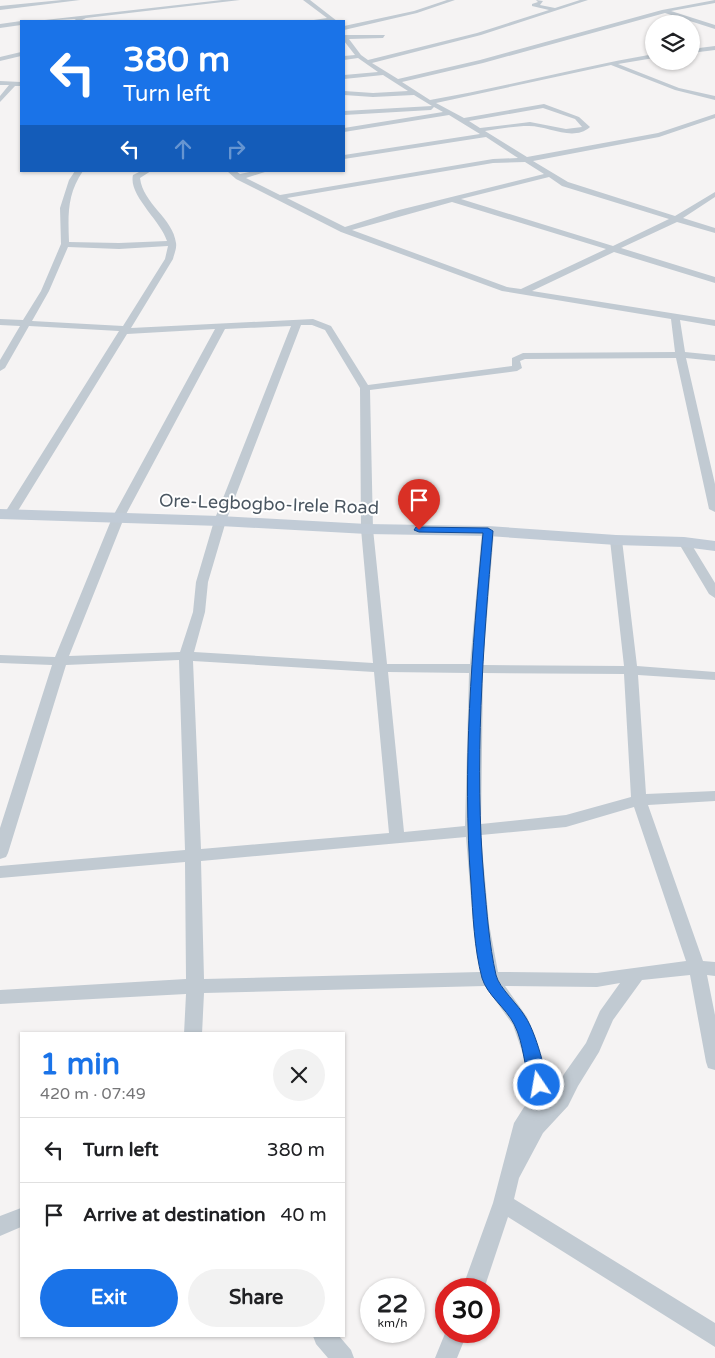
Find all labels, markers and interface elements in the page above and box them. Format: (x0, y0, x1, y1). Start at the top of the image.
map controls (645, 15, 700, 70)
button: layers (645, 15, 700, 70)
text: 380 m (123, 39, 230, 81)
icon: left (40, 40, 105, 105)
text: Turn left (123, 81, 211, 107)
icon: left (116, 135, 144, 163)
icon: ahead (169, 135, 197, 163)
icon: right (222, 135, 250, 163)
pin (398, 479, 440, 530)
icon: arrive (405, 486, 433, 514)
street label: Ore-Legbogbo-Irele Road (159, 489, 379, 519)
text: 1 min (40, 1046, 120, 1083)
button: close (273, 1049, 325, 1101)
position arrow (512, 1058, 564, 1110)
text: 420 m · 07:49 (40, 1084, 146, 1104)
icon: left (40, 1136, 68, 1164)
text: Turn left (83, 1139, 159, 1161)
text: 380 m (267, 1139, 325, 1161)
icon: arrive (40, 1201, 68, 1229)
text: Arrive at destination (83, 1204, 266, 1226)
text: 40 m (281, 1204, 327, 1226)
button: Exit (40, 1269, 178, 1327)
button: Share (188, 1269, 325, 1327)
speed limit sign: 30 (435, 1278, 500, 1343)
text: 22 (377, 1289, 408, 1319)
text: km/h (377, 1316, 408, 1330)

